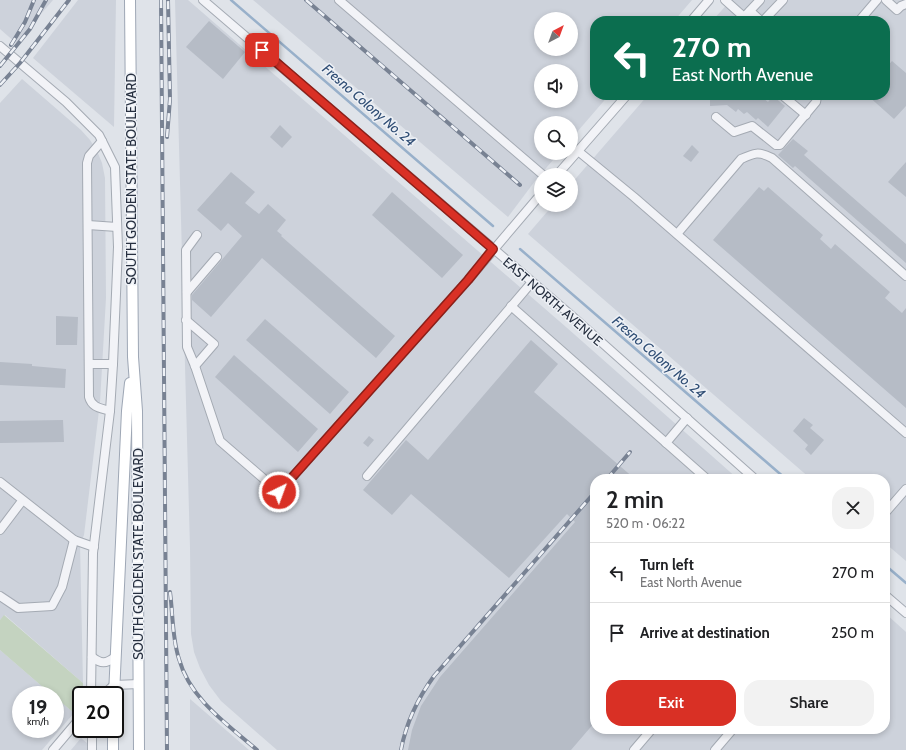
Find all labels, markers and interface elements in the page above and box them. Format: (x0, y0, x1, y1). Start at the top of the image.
north arrow (534, 12, 578, 56)
map controls (534, 12, 578, 212)
text: 270 m (672, 30, 751, 64)
icon: left (606, 32, 658, 84)
pin (245, 33, 279, 67)
icon: arrive (251, 39, 273, 61)
water label: Fresno Colony No. 24 (319, 60, 419, 150)
button: sound (534, 64, 578, 108)
text: East North Avenue (672, 64, 813, 86)
street label: SOUTH GOLDEN STATE BOULEVARD (123, 73, 139, 285)
button: search (534, 116, 578, 160)
button: layers (534, 168, 578, 212)
street label: EAST NORTH AVENUE (500, 253, 606, 349)
water label: Fresno Colony No. 24 (609, 312, 709, 402)
street label: SOUTH GOLDEN STATE BOULEVARD (130, 448, 146, 660)
position arrow (258, 471, 300, 513)
text: 2 min (606, 485, 664, 514)
button: close (832, 487, 874, 529)
text: 520 m · 06:22 (606, 515, 685, 531)
text: Turn left (640, 556, 694, 574)
icon: left (606, 562, 628, 584)
text: 270 m (832, 564, 874, 582)
text: East North Avenue (640, 574, 742, 590)
icon: arrive (606, 622, 628, 644)
text: Arrive at destination (640, 624, 770, 642)
text: 250 m (831, 624, 874, 642)
button: Exit (606, 680, 736, 726)
button: Share (744, 680, 874, 726)
speed limit sign: 20 (72, 686, 124, 738)
text: 19 (29, 695, 47, 719)
text: km/h (27, 715, 49, 728)

